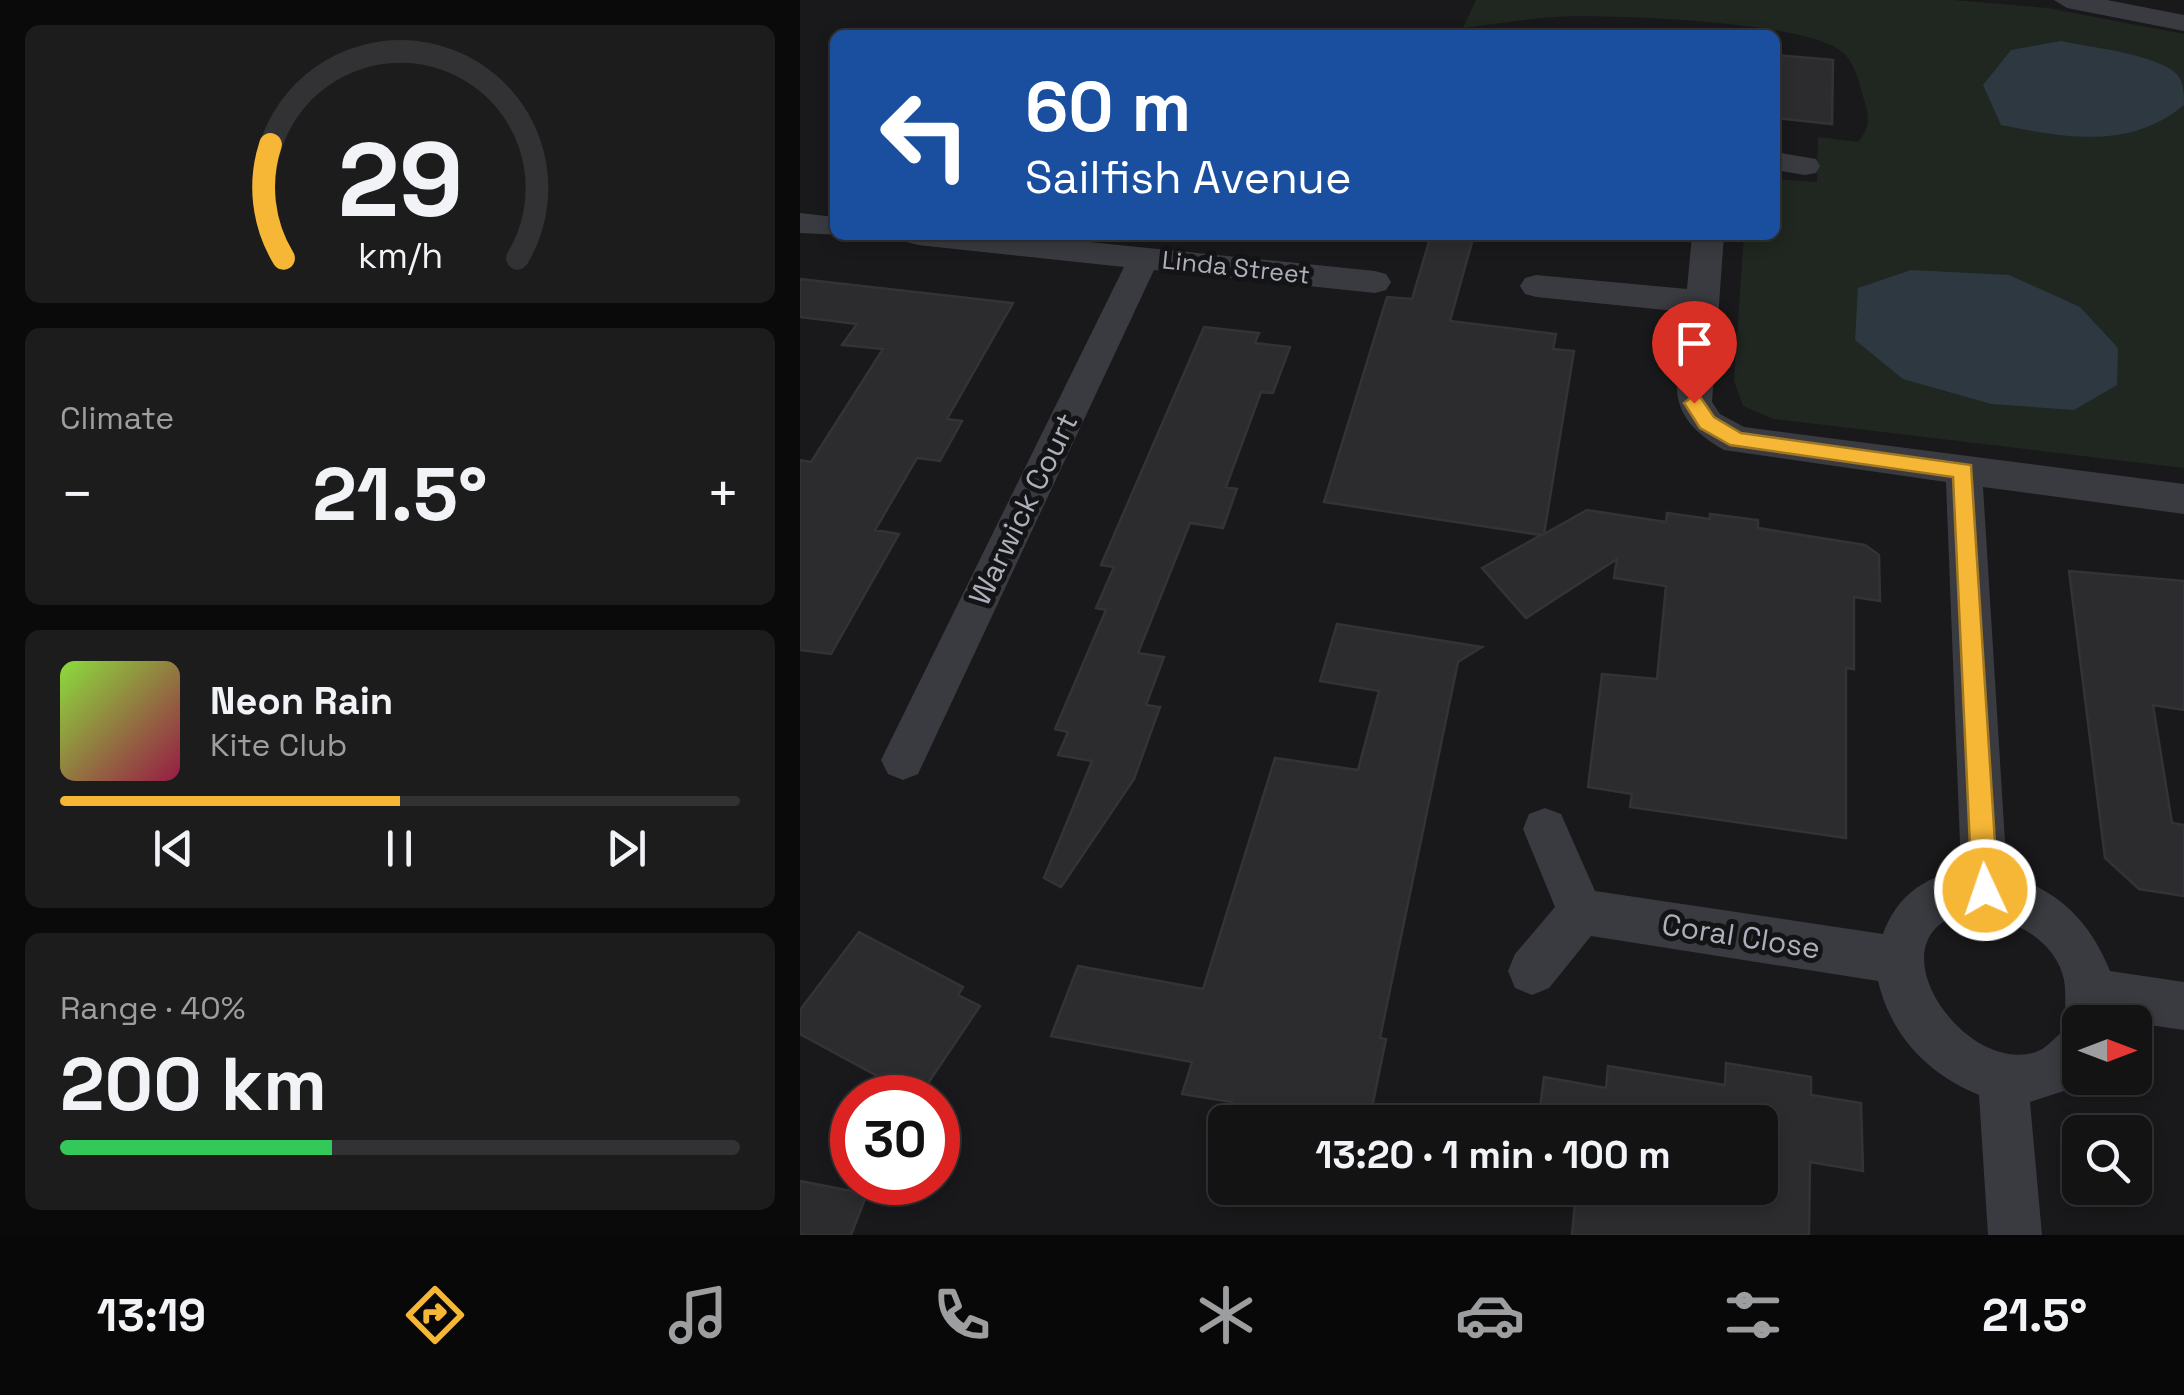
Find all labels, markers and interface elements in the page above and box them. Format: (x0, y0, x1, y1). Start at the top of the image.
text: 60 m (1025, 62, 1191, 151)
icon: left (860, 70, 990, 200)
text: 29 (337, 114, 463, 246)
text: Sailfish Avenue (1025, 149, 1352, 206)
text: km/h (357, 233, 443, 278)
street label: Linda Street (1161, 243, 1311, 291)
pin (1652, 301, 1737, 404)
icon: arrive (1667, 316, 1722, 371)
text: Climate (60, 398, 174, 438)
street label: Warwick Court (960, 407, 1086, 611)
text: 21.5° (312, 446, 488, 542)
text: − (60, 459, 94, 529)
text: + (706, 459, 740, 529)
text: Neon Rain (210, 677, 393, 725)
text: Kite Club (210, 725, 347, 765)
icon: previous (146, 821, 201, 876)
icon: pause (372, 821, 427, 876)
icon: next (599, 821, 654, 876)
position arrow (1933, 838, 2037, 942)
street label: Coral Close (1659, 904, 1823, 968)
text: Range · 40% (60, 988, 245, 1028)
north arrow (2062, 1005, 2152, 1095)
map controls (2062, 1005, 2152, 1205)
text: 200 km (60, 1036, 327, 1132)
speed limit sign: 30 (830, 1075, 960, 1205)
button: search (2062, 1115, 2152, 1205)
text: 13:20 · 1 min · 100 m (1315, 1131, 1671, 1179)
icon: directions (400, 1280, 470, 1350)
icon: music (663, 1280, 733, 1350)
icon: phone (927, 1280, 997, 1350)
icon: climate (1191, 1280, 1261, 1350)
icon: car (1455, 1280, 1525, 1350)
icon: filters (1718, 1280, 1788, 1350)
text: 13:19 (97, 1287, 206, 1344)
text: 21.5° (1982, 1287, 2087, 1344)

